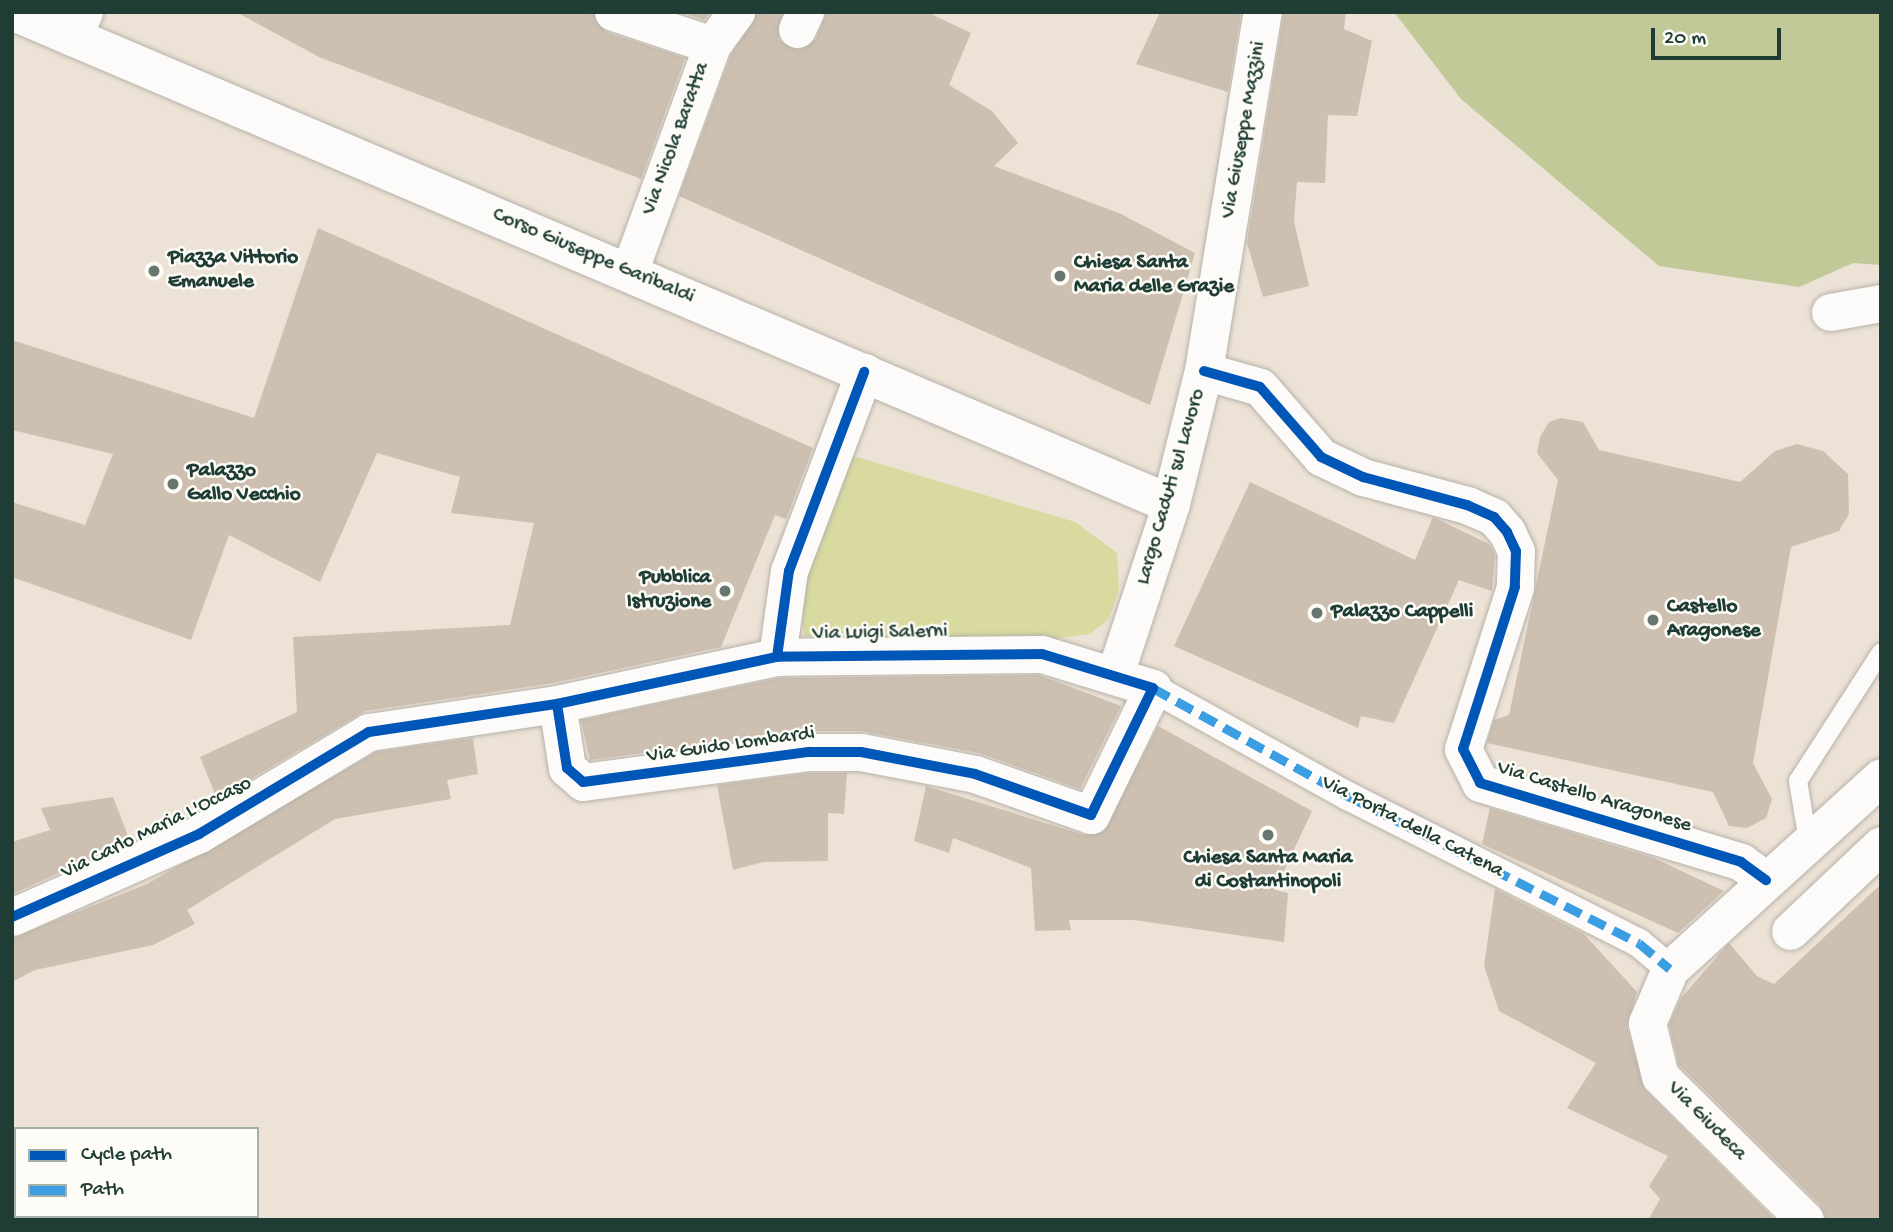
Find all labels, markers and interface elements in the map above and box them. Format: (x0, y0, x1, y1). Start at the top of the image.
scale bar (1655, 14, 1784, 58)
text: 20 m (1664, 27, 1706, 52)
street label: Via Giuseppe Mazzini (1217, 39, 1273, 221)
street label: Via Nicola Baratta (638, 59, 716, 219)
street label: Corso Giuseppe Garibaldi (488, 203, 698, 311)
place label: Piazza Vittorio Emanuele (168, 246, 298, 296)
place label: Chiesa Santa Maria delle Grazie (1074, 251, 1234, 301)
marker: Piazza Vittorio Emanuele (146, 263, 162, 279)
marker: Chiesa Santa Maria delle Grazie (1052, 268, 1068, 284)
street label: Largo Caduti sul Lavoro (1132, 386, 1212, 588)
place label: Palazzo Gallo Vecchio (187, 459, 301, 509)
marker: Palazzo Gallo Vecchio (165, 476, 181, 492)
place label: Pubblica Istruzione (627, 566, 711, 616)
marker: Pubblica Istruzione (717, 583, 733, 599)
place label: Castello Aragonese (1667, 595, 1761, 645)
place label: Palazzo Cappelli (1331, 600, 1473, 626)
marker: Palazzo Cappelli (1309, 605, 1325, 621)
marker: Castello Aragonese (1645, 612, 1661, 628)
street label: Via Luigi Salerni (812, 620, 948, 648)
street label: Via Guido Lombardi (645, 722, 817, 770)
street label: Via Castello Aragonese (1494, 756, 1694, 840)
street label: Via Porta della Catena (1317, 771, 1507, 885)
street label: Via Carlo Maria L'Occaso (58, 772, 256, 886)
marker: Chiesa Santa Maria di Costantinopoli (1260, 827, 1276, 843)
place label: Chiesa Santa Maria di Costantinopoli (1184, 846, 1352, 896)
street label: Via Giudeca (1661, 1077, 1751, 1167)
legend (14, 1127, 259, 1218)
text: Cycle path (81, 1143, 172, 1168)
text: Path (81, 1178, 124, 1203)

